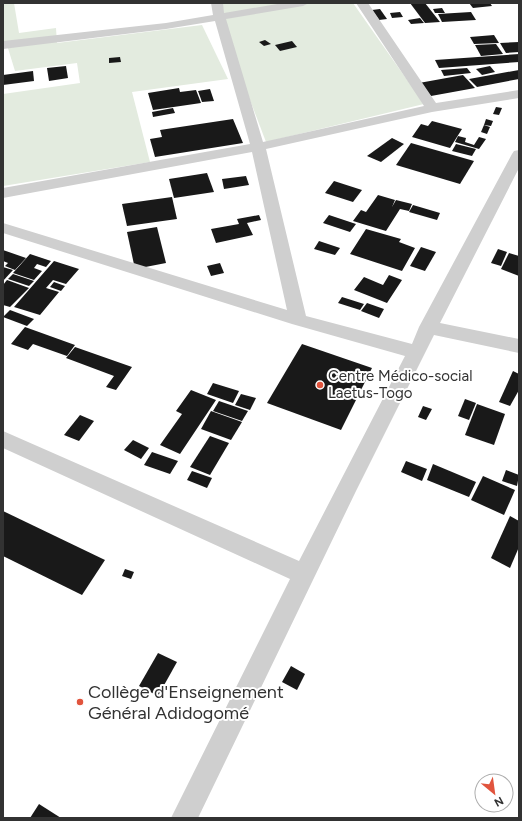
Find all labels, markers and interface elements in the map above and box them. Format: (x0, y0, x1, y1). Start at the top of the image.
place label: Centre Médico-social Laetus-Togo (328, 367, 472, 402)
marker: Centre Médico-social Laetus-Togo (315, 380, 325, 390)
place label: Collège d'Enseignement Général Adidogomé (88, 681, 284, 724)
marker: Collège d'Enseignement Général Adidogomé (75, 697, 85, 707)
north arrow (474, 773, 514, 813)
text: N (492, 794, 505, 809)

